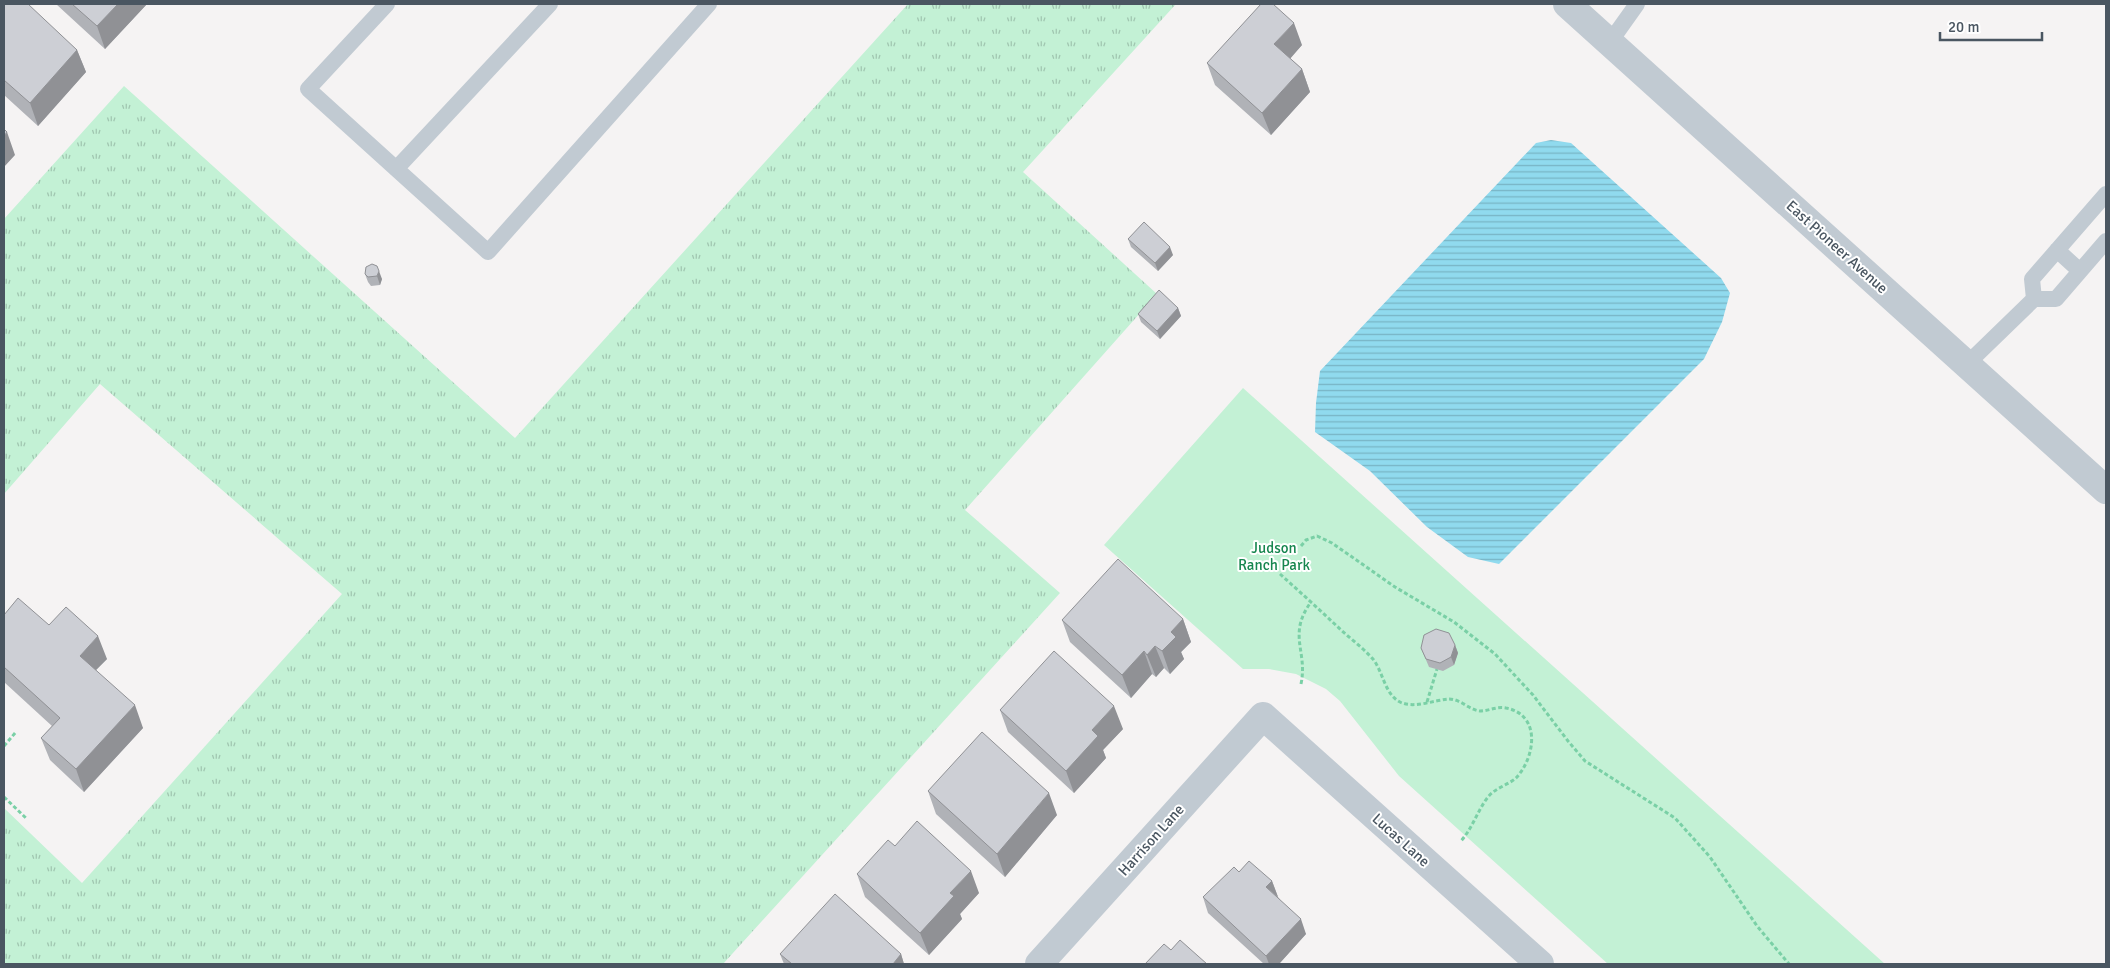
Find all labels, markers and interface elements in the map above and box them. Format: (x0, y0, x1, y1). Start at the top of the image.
scale bar (1940, 10, 2042, 42)
text: 20 m (1948, 18, 1979, 36)
street label: East Pioneer Avenue (1783, 197, 1891, 297)
park label: Judson Ranch Park (1238, 539, 1310, 574)
street label: Harrison Lane (1114, 801, 1188, 879)
street label: Lucas Lane (1369, 810, 1433, 870)

